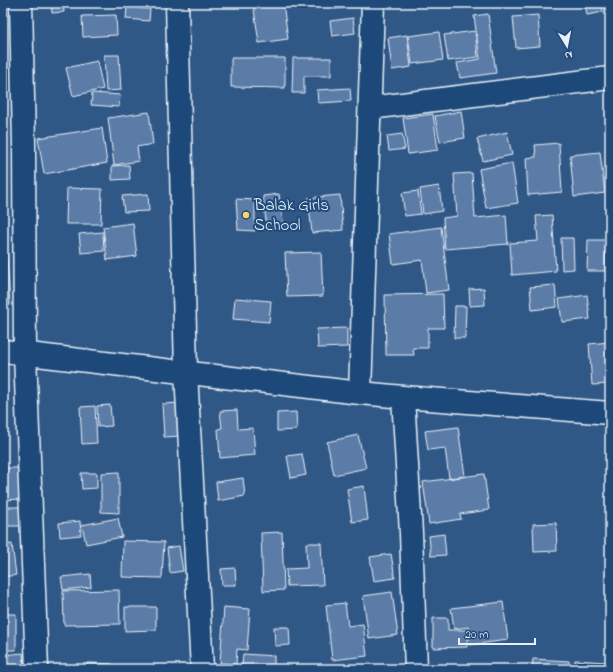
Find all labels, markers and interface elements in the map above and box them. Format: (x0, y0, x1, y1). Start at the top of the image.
north arrow (547, 26, 587, 66)
text: N (564, 46, 574, 63)
place label: Balak Girls School (253, 193, 329, 238)
marker: Balak Girls School (241, 210, 251, 220)
scale bar (459, 620, 535, 646)
text: 20 m (465, 626, 488, 644)

